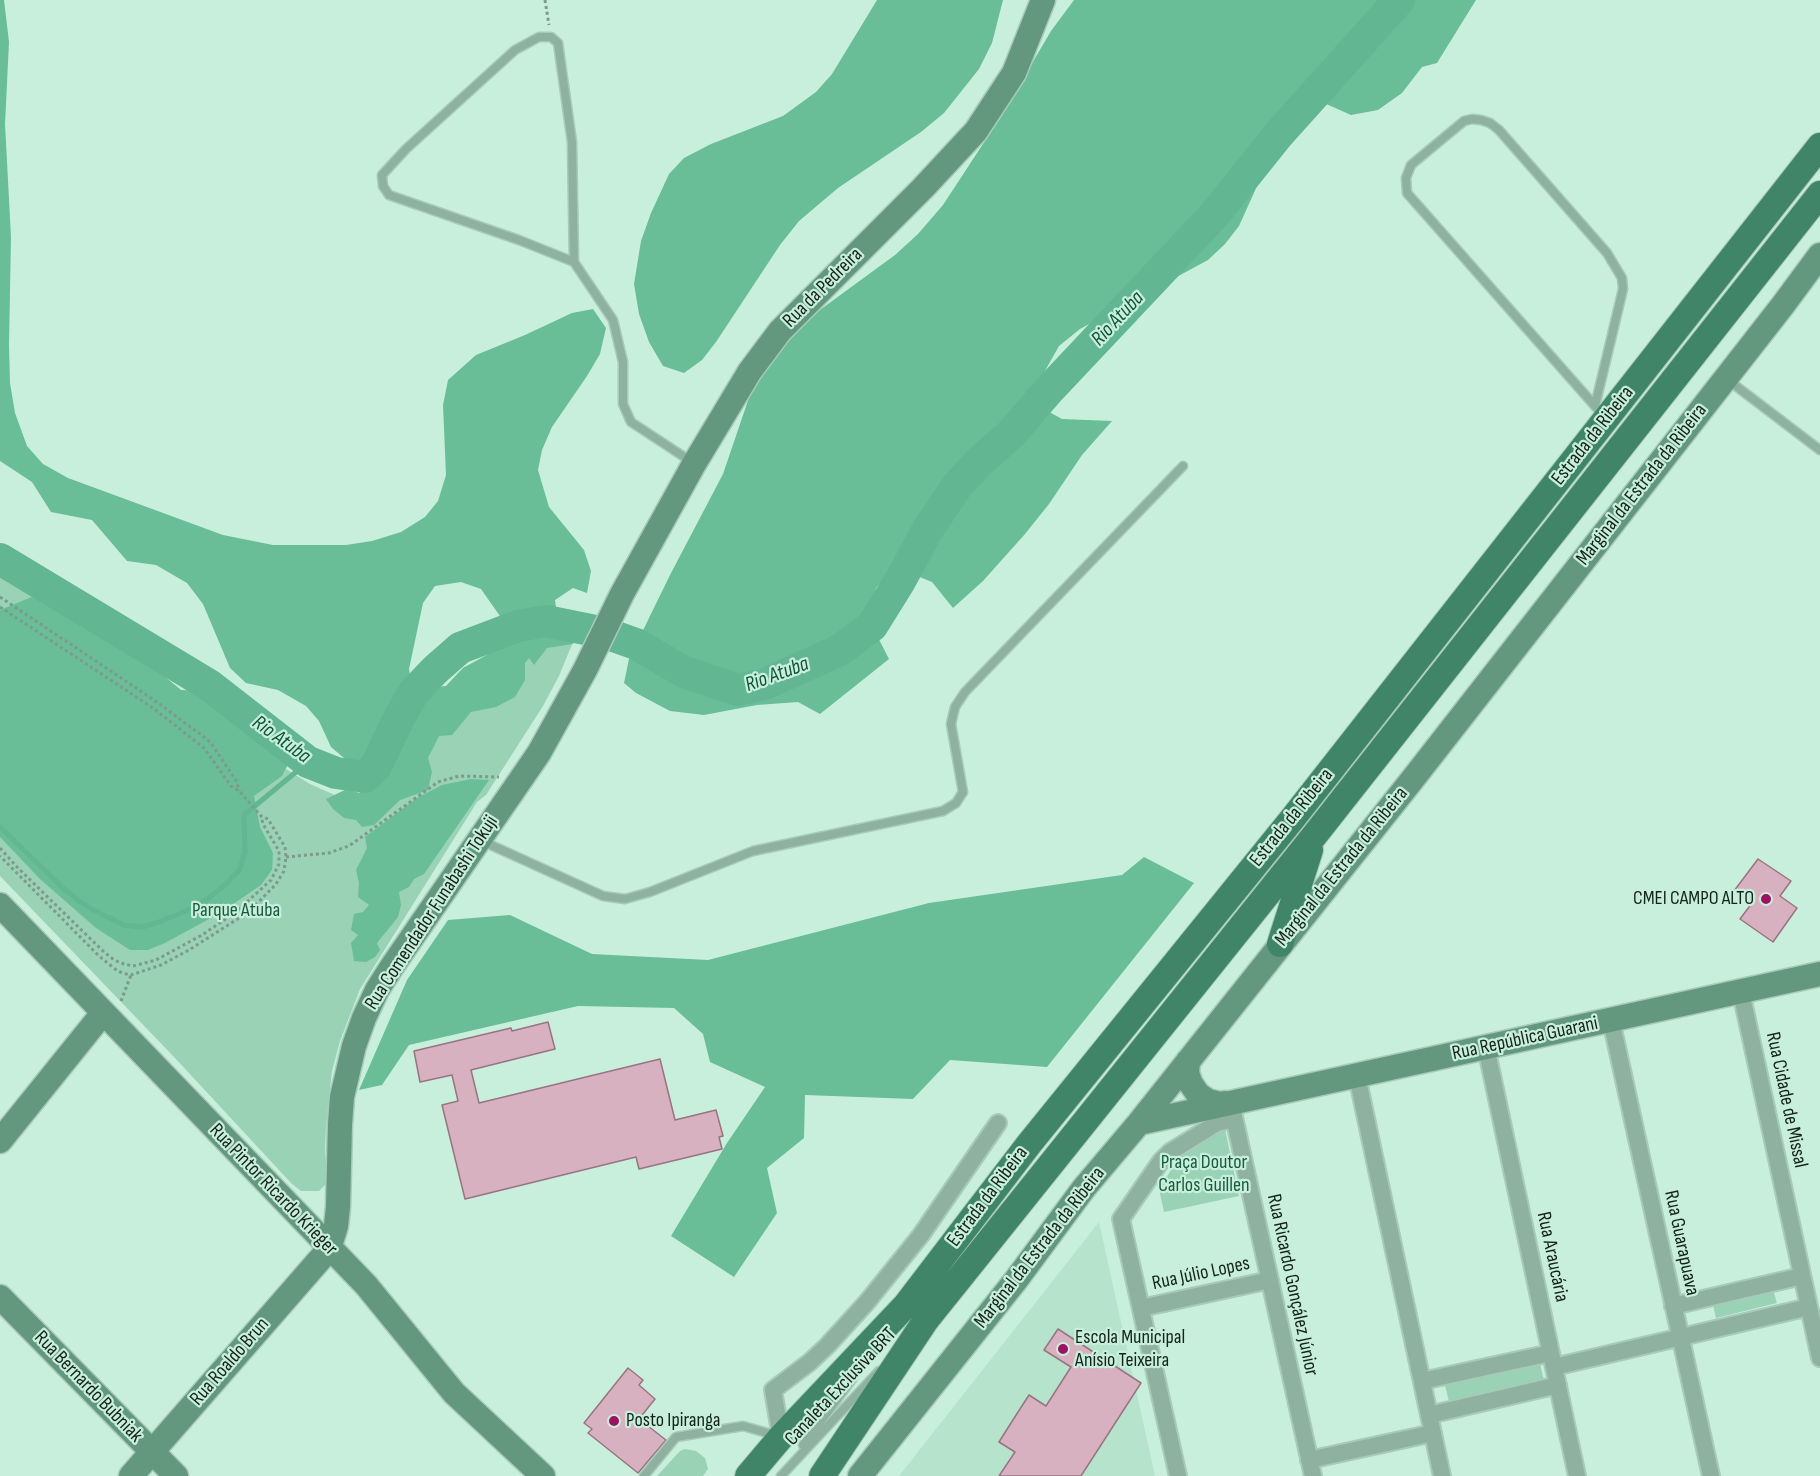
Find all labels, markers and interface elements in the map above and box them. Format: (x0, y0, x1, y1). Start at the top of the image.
street label: Rua da Pedreira (778, 243, 868, 333)
water label: Rio Atuba (1086, 286, 1150, 352)
street label: Estrada da Ribeira (1547, 382, 1639, 490)
street label: Marginal da Estrada da Ribeira (1572, 400, 1712, 570)
water label: Rio Atuba (742, 652, 812, 698)
water label: Rio Atuba (247, 710, 315, 770)
street label: Estrada da Ribeira (1245, 764, 1339, 872)
street label: Marginal da Estrada da Ribeira (1270, 782, 1414, 952)
street label: Rua Comendador Funabashi Tokuji (360, 811, 504, 1015)
place label: CMEI CAMPO ALTO (1633, 887, 1754, 911)
marker: CMEI CAMPO ALTO (1759, 892, 1773, 906)
park label: Parque Atuba (192, 899, 280, 923)
street label: Rua República Guarani (1450, 1012, 1600, 1066)
street label: Rua Cidade de Missal (1760, 1030, 1812, 1170)
street label: Rua Pintor Ricardo Krieger (204, 1119, 342, 1261)
street label: Estrada da Ribeira (943, 1142, 1033, 1252)
park label: Praça Doutor Carlos Guillen (1158, 1151, 1250, 1198)
street label: Marginal da Estrada da Ribeira (970, 1163, 1110, 1333)
street label: Rua Guarapuava (1658, 1188, 1704, 1298)
street label: Rua Ricardo Gonçález Júnior (1261, 1192, 1323, 1378)
street label: Rua Araucária (1531, 1210, 1573, 1304)
street label: Rua Júlio Lopes (1150, 1252, 1252, 1296)
street label: Rua Roaldo Brun (185, 1313, 275, 1411)
street label: Canaleta Exclusiva BRT (780, 1323, 902, 1451)
street label: Rua Bernardo Bubniak (29, 1326, 147, 1448)
place label: Escola Municipal Anísio Teixeira (1075, 1326, 1185, 1373)
marker: Escola Municipal Anísio Teixeira (1056, 1342, 1070, 1356)
place label: Posto Ipiranga (626, 1409, 720, 1433)
marker: Posto Ipiranga (607, 1414, 621, 1428)

